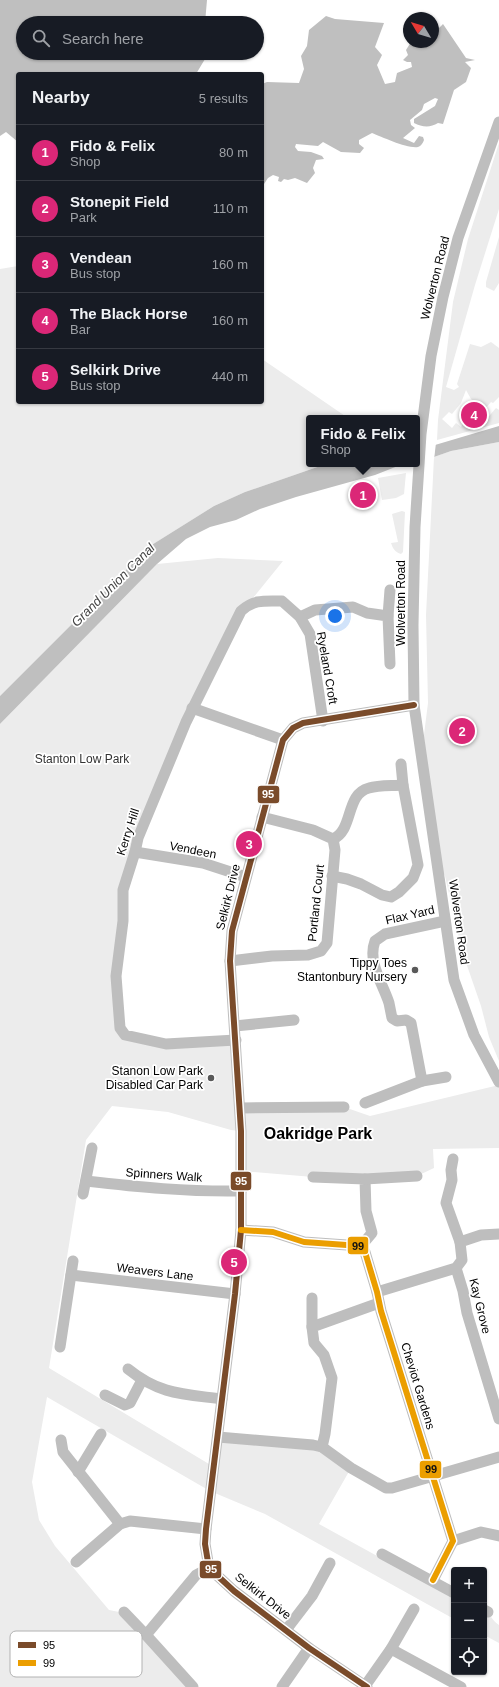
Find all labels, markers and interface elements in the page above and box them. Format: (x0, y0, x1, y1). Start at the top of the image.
north arrow (403, 12, 439, 48)
search box (16, 16, 264, 60)
icon: search (30, 27, 52, 49)
text: Search here (62, 30, 144, 47)
text: Nearby (32, 88, 90, 107)
text: 5 results (199, 91, 248, 106)
text: Fido & Felix (70, 137, 155, 154)
text: 1 (41, 145, 49, 160)
text: 80 m (219, 145, 248, 160)
text: Shop (70, 154, 100, 169)
text: Stonepit Field (70, 193, 169, 210)
text: 2 (41, 201, 49, 216)
text: 110 m (213, 201, 248, 216)
text: Park (70, 210, 97, 225)
street label: Wolverton Road (418, 235, 452, 321)
text: Vendean (70, 249, 132, 266)
text: 3 (41, 257, 49, 272)
text: 160 m (212, 257, 248, 272)
text: Bus stop (70, 266, 121, 281)
text: The Black Horse (70, 305, 188, 322)
text: 4 (41, 313, 49, 328)
text: 160 m (212, 313, 248, 328)
text: Bar (70, 322, 90, 337)
text: Selkirk Drive (70, 361, 161, 378)
text: 5 (41, 369, 49, 384)
text: 440 m (212, 369, 248, 384)
text: Bus stop (70, 378, 121, 393)
pin: 4 (461, 400, 487, 430)
popup (306, 415, 420, 467)
text: Fido & Felix (320, 425, 406, 442)
text: Shop (320, 442, 351, 457)
pin: 1 (350, 480, 376, 510)
water label: Grand Union Canal (68, 540, 158, 630)
street label: Wolverton Road (394, 560, 408, 646)
your location (325, 606, 345, 626)
street label: Ryeland Croft (314, 631, 340, 706)
pin: 2 (449, 716, 475, 746)
park label: Stanton Low Park (35, 752, 130, 766)
line badge: 95 (257, 785, 280, 804)
text: 95 (262, 788, 274, 800)
street label: Kerry Hill (114, 807, 142, 857)
pin: 3 (236, 829, 262, 859)
street label: Vendeen (168, 839, 218, 861)
street label: Selkirk Drive (213, 862, 243, 931)
street label: Portland Court (305, 863, 327, 942)
street label: Wolverton Road (446, 879, 472, 965)
street label: Flax Yard (384, 903, 436, 927)
place label: Tippy Toes Stantonbury Nursery (297, 956, 407, 984)
marker: Tippy Toes Stantonbury Nursery (410, 965, 420, 975)
place label: Stanon Low Park Disabled Car Park (106, 1064, 204, 1092)
marker: Stanon Low Park Disabled Car Park (206, 1073, 216, 1083)
district label: Oakridge Park (264, 1125, 372, 1142)
street label: Spinners Walk (125, 1165, 204, 1185)
line badge: 95 (230, 1171, 252, 1191)
text: 95 (235, 1175, 247, 1187)
line badge: 99 (347, 1236, 369, 1255)
text: 99 (352, 1240, 364, 1252)
pin: 5 (221, 1247, 247, 1277)
street label: Weavers Lane (116, 1260, 194, 1284)
street label: Kay Grove (466, 1277, 494, 1336)
street label: Cheviot Gardens (398, 1341, 438, 1431)
line badge: 99 (419, 1460, 442, 1479)
text: 99 (425, 1463, 437, 1475)
line badge: 95 (199, 1560, 222, 1579)
text: 95 (205, 1563, 217, 1575)
map controls (451, 1567, 487, 1675)
button: + (451, 1567, 487, 1603)
street label: Selkirk Drive (232, 1570, 294, 1622)
button: − (451, 1603, 487, 1639)
legend (10, 1631, 142, 1677)
text: 95 (43, 1639, 55, 1651)
button: locate (451, 1639, 487, 1675)
text: 99 (43, 1657, 55, 1669)

